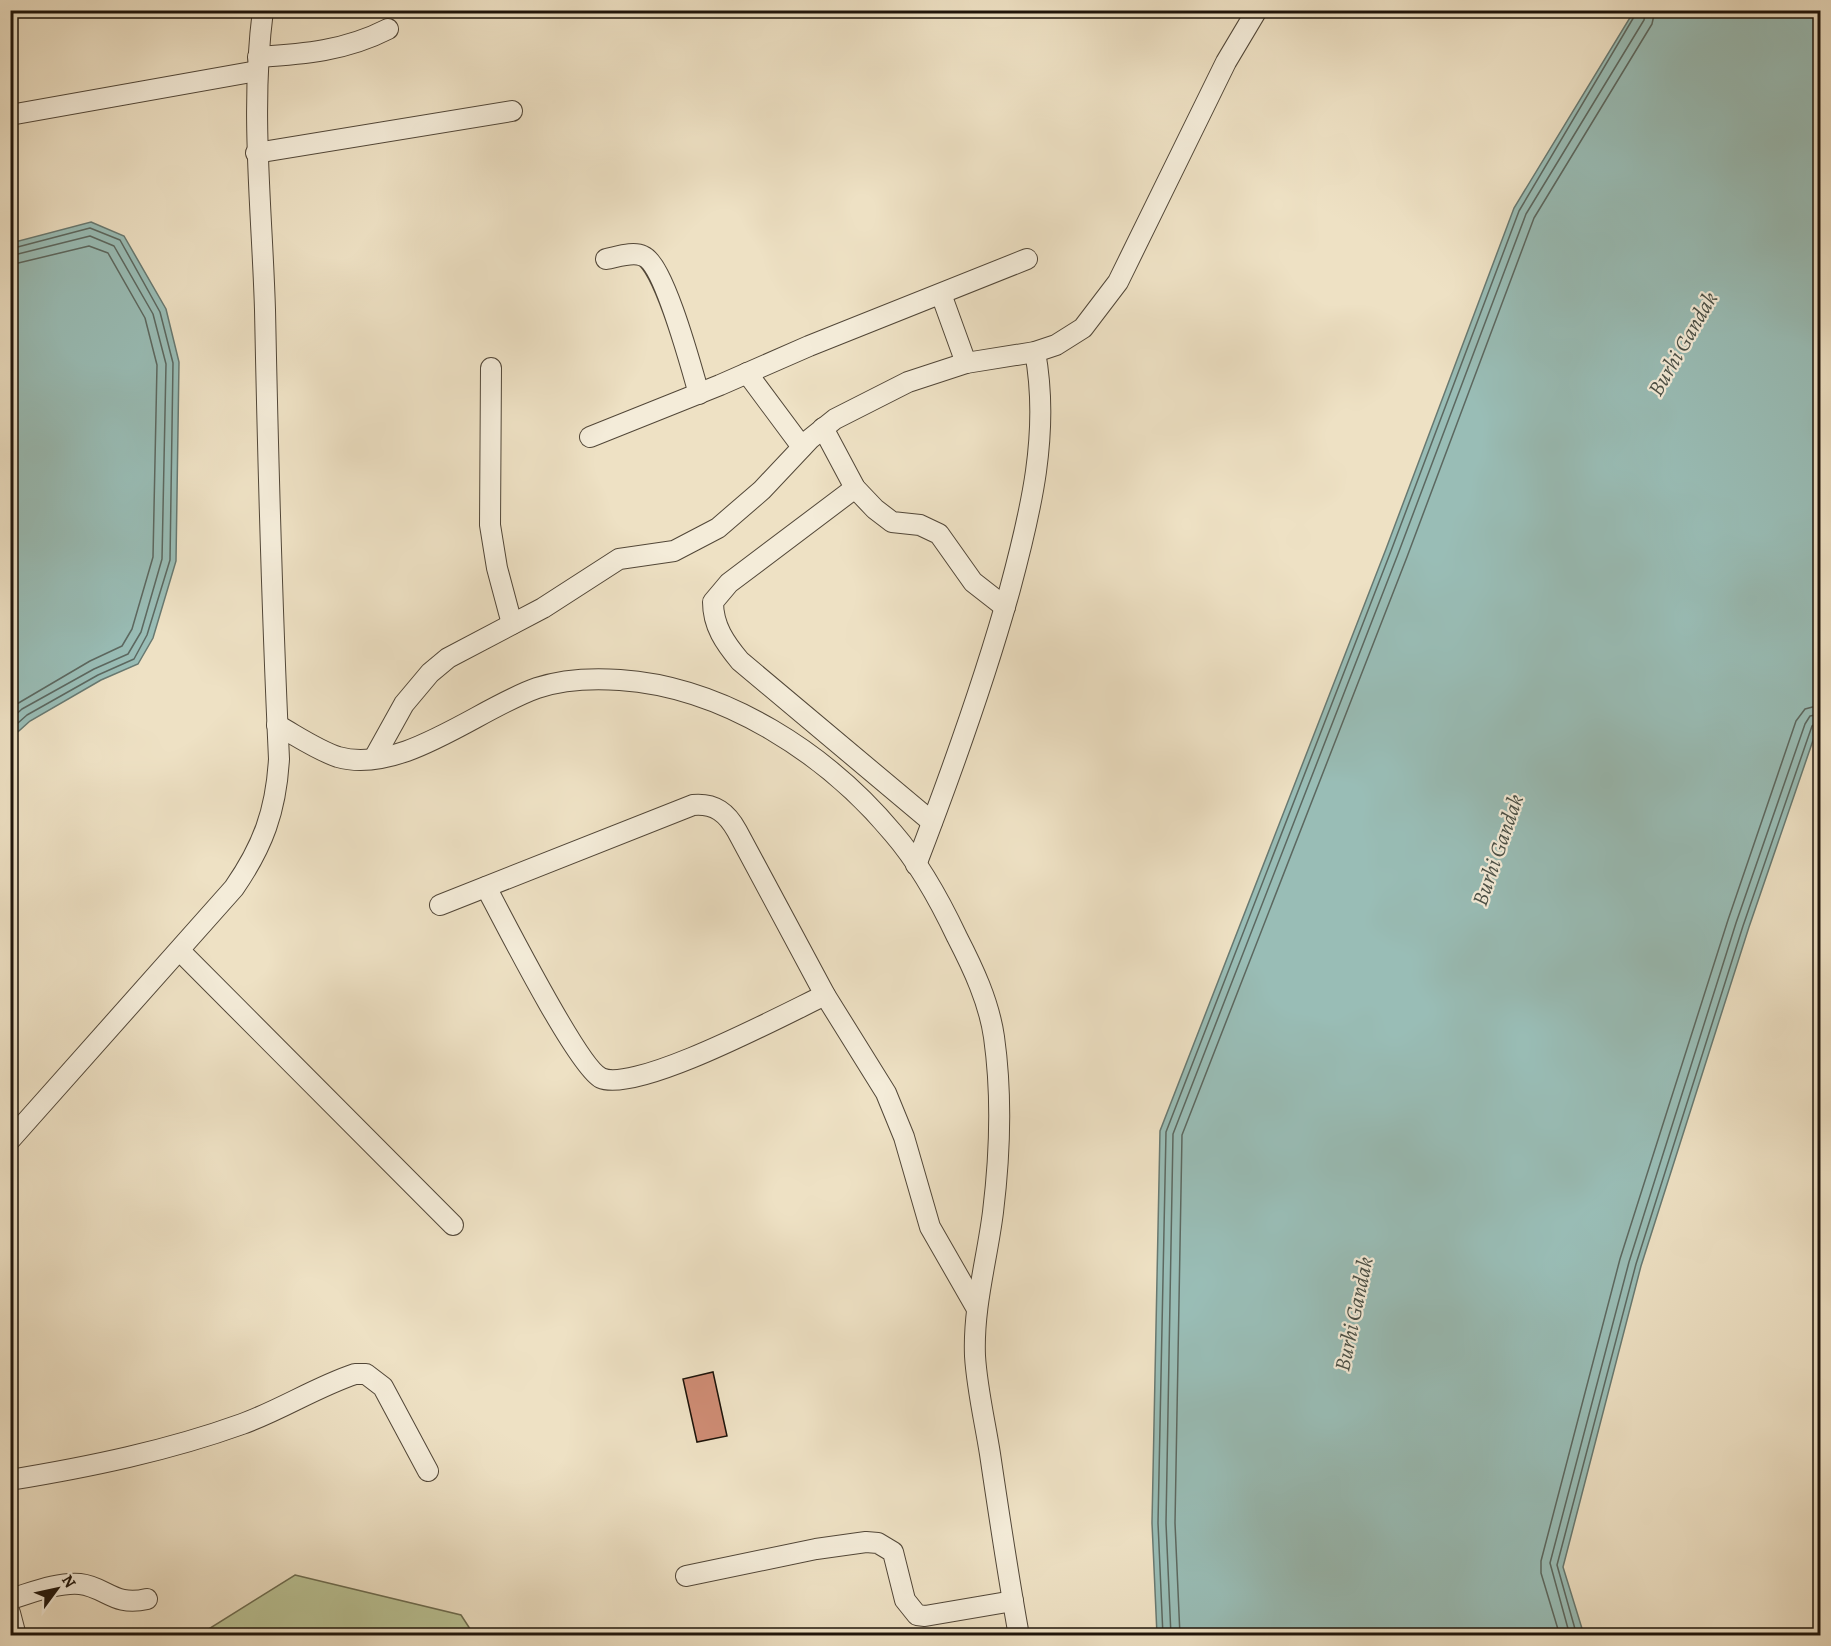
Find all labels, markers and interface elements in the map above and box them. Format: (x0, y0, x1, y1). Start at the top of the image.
water label: Burhi Gandak (1641, 286, 1725, 402)
water label: Burhi Gandak (1465, 790, 1531, 910)
water label: Burhi Gandak (1327, 1254, 1381, 1374)
north arrow (27, 1559, 87, 1619)
text: N (56, 1570, 81, 1593)

